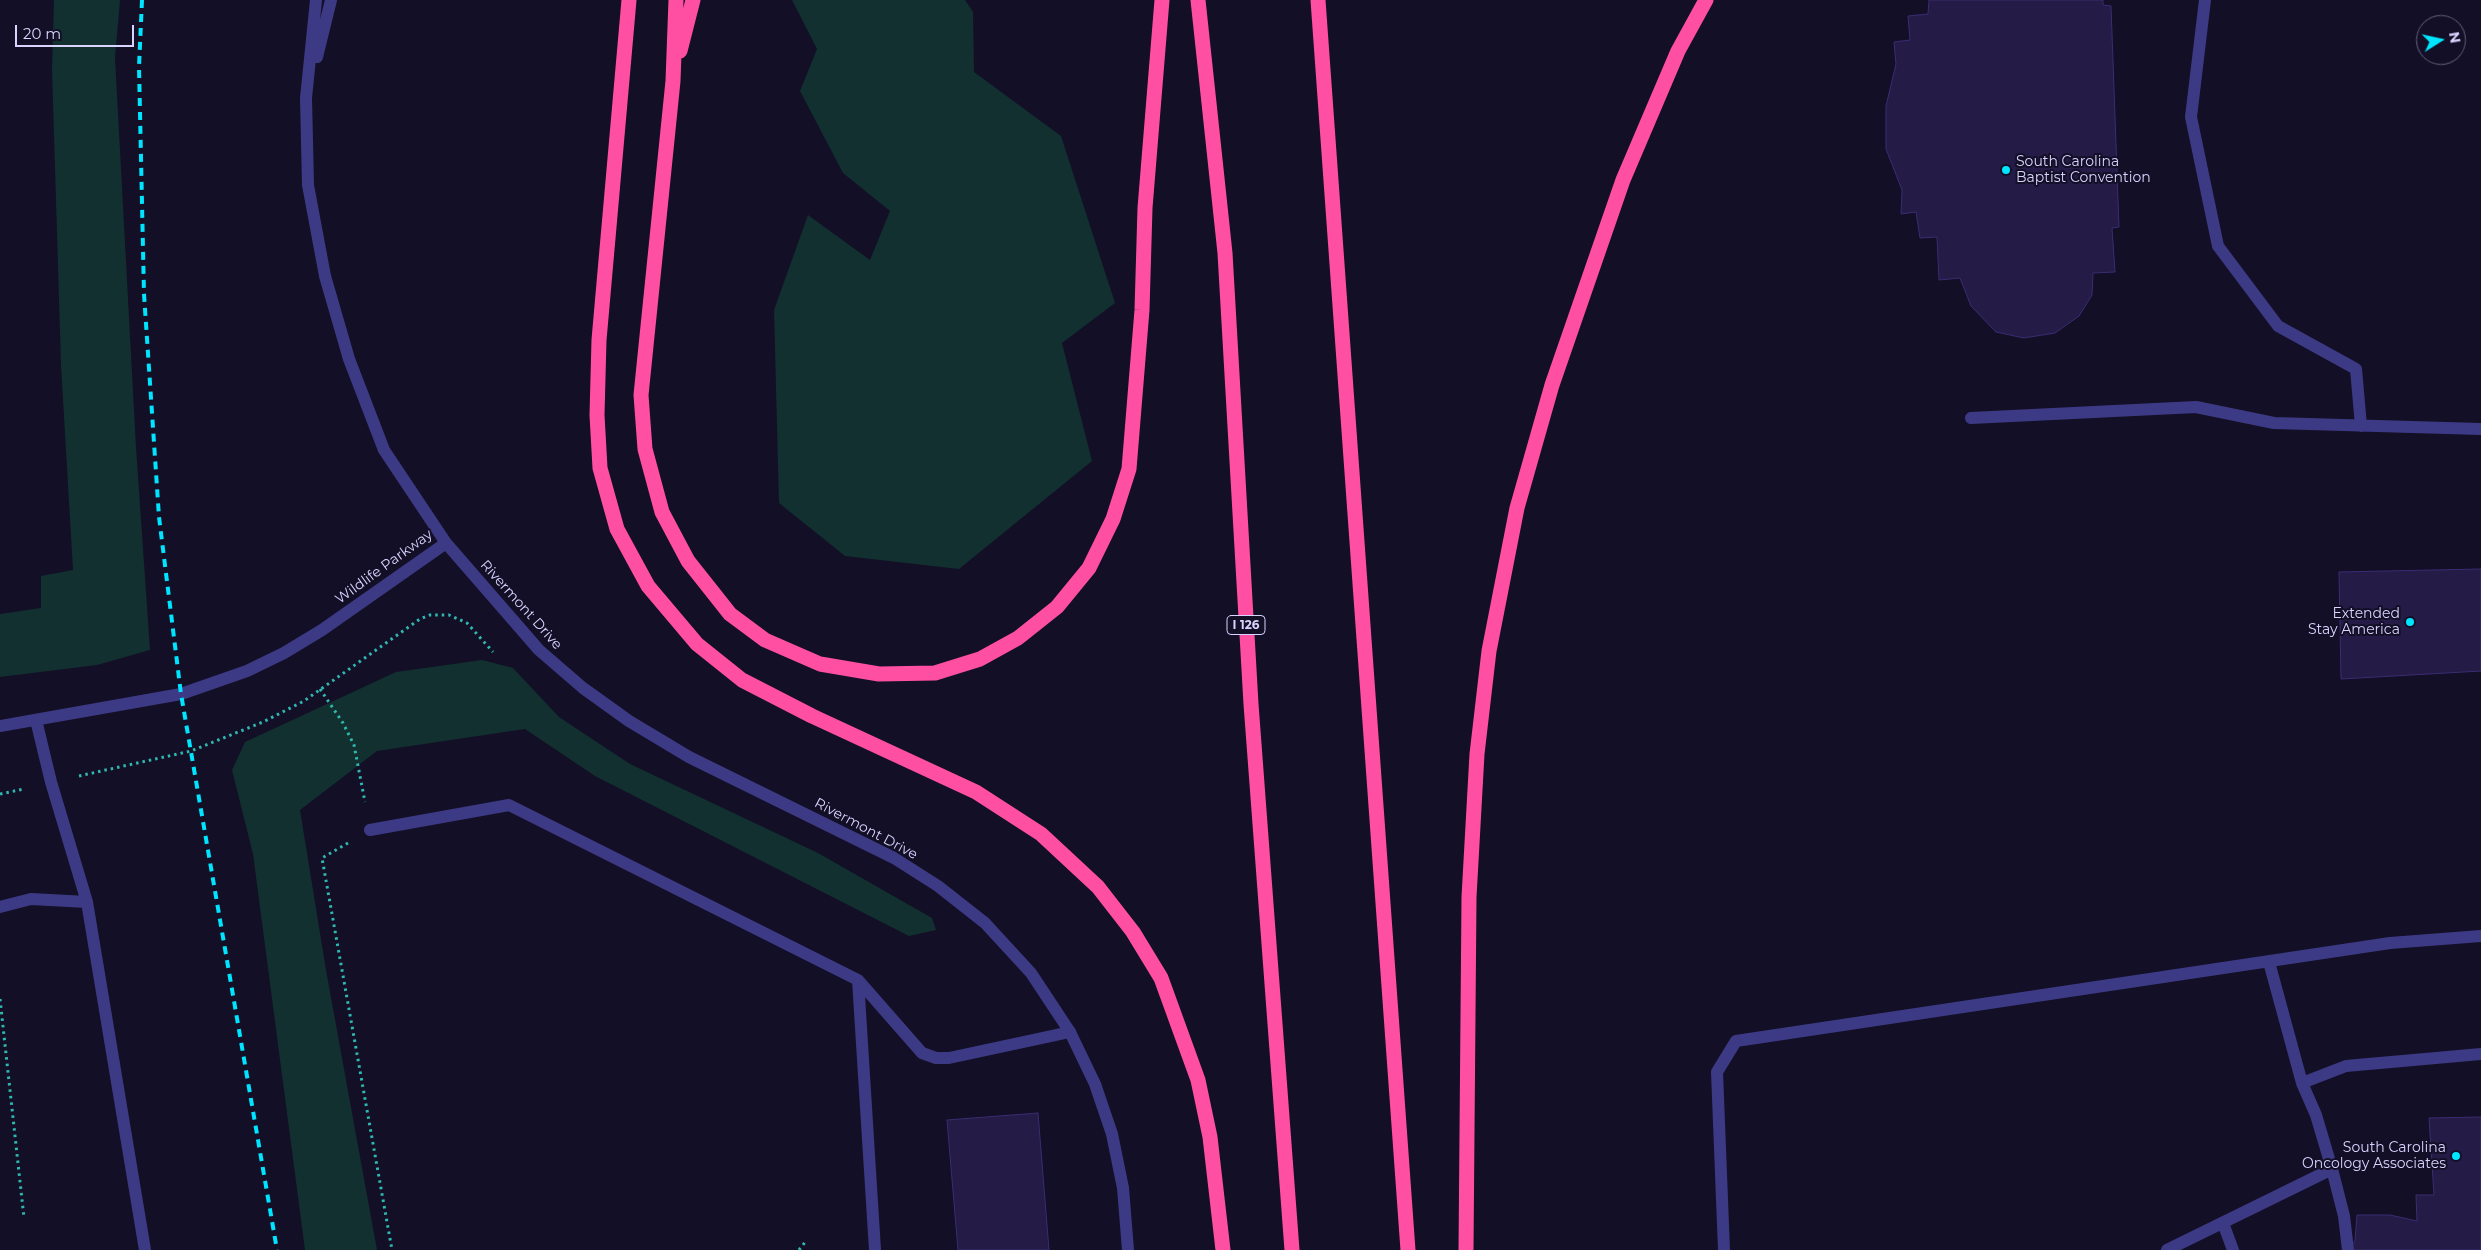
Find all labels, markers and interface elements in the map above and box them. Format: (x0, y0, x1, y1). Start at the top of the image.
scale bar (18, 15, 136, 47)
north arrow (2416, 15, 2466, 65)
text: 20 m (23, 24, 61, 43)
text: N (2445, 30, 2465, 45)
place label: South Carolina Baptist Convention (2016, 154, 2151, 186)
marker: South Carolina Baptist Convention (2000, 164, 2012, 176)
street label: Wildlife Parkway (332, 526, 436, 608)
street label: Rivermont Drive (477, 557, 565, 653)
place label: Extended Stay America (2308, 606, 2400, 638)
road number: I 126 (1227, 616, 1265, 634)
marker: Extended Stay America (2404, 616, 2416, 628)
street label: Rivermont Drive (812, 795, 920, 863)
place label: South Carolina Oncology Associates (2302, 1140, 2446, 1172)
marker: South Carolina Oncology Associates (2450, 1150, 2462, 1162)

